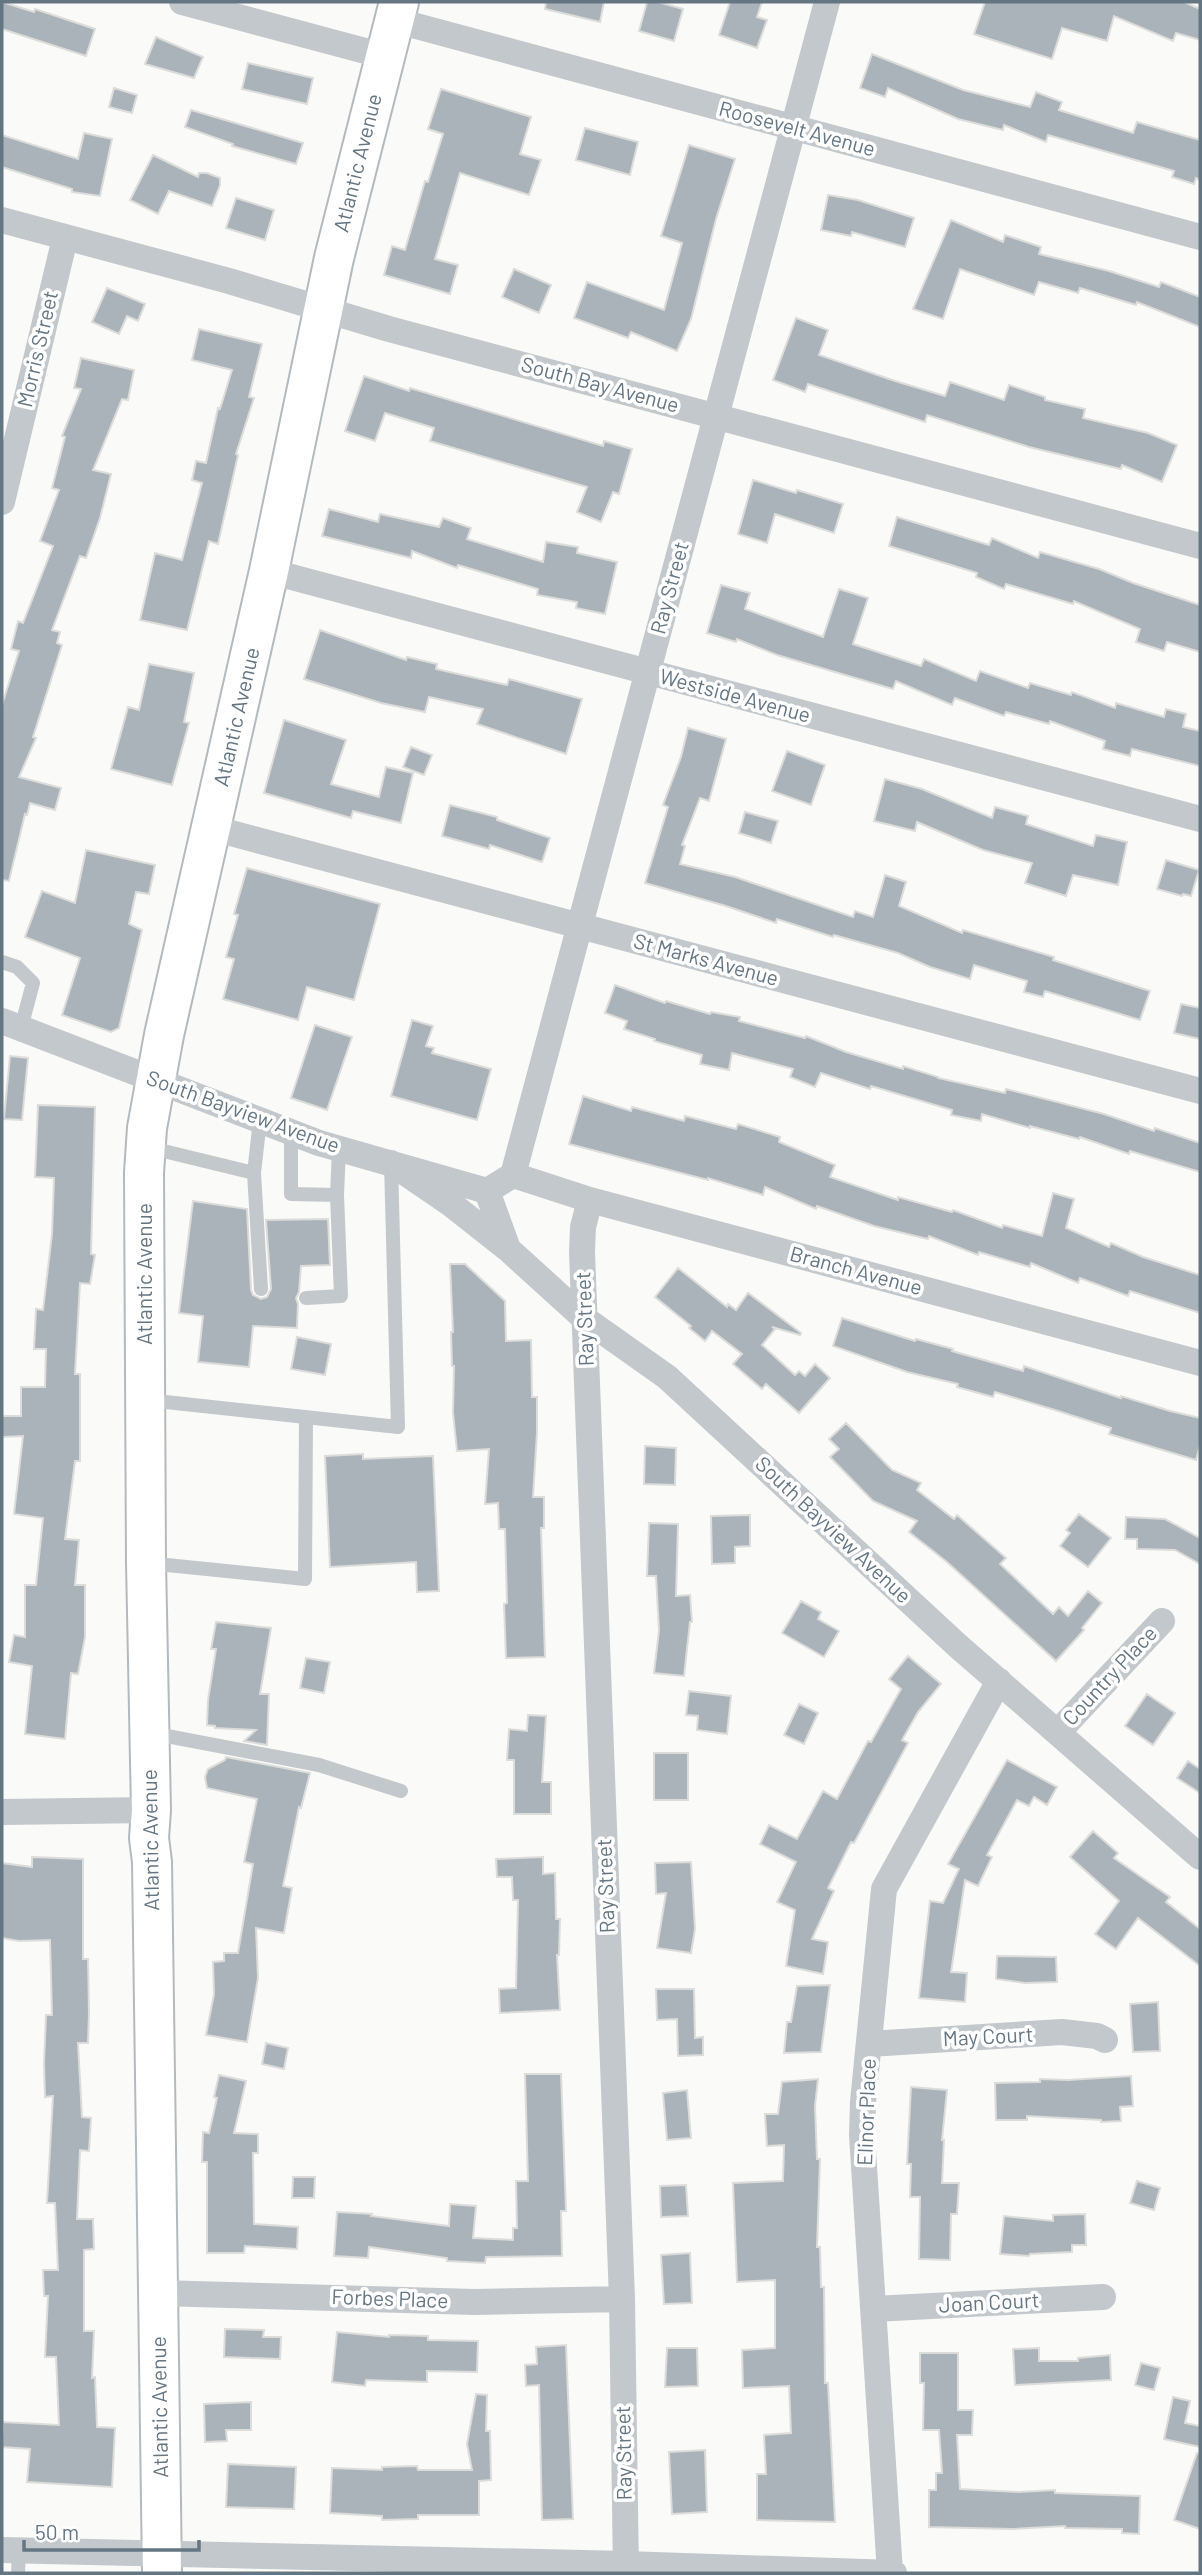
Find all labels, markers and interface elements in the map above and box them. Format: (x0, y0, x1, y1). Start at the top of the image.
street label: Atlantic Avenue (327, 91, 386, 234)
street label: Roosevelt Avenue (716, 95, 878, 160)
street label: Morris Street (11, 288, 62, 409)
street label: South Bay Avenue (519, 350, 682, 417)
street label: Ray Street (644, 539, 693, 637)
street label: Atlantic Avenue (207, 645, 264, 789)
street label: Westside Avenue (657, 662, 814, 727)
street label: St Marks Avenue (631, 927, 782, 990)
street label: South Bayview Avenue (143, 1064, 344, 1157)
street label: Atlantic Avenue (131, 1203, 156, 1345)
street label: Branch Avenue (788, 1240, 925, 1299)
street label: Ray Street (569, 1271, 598, 1367)
street label: South Bayview Avenue (751, 1450, 917, 1608)
street label: Country Place (1057, 1620, 1161, 1730)
street label: Atlantic Avenue (136, 1769, 163, 1911)
street label: Ray Street (590, 1838, 619, 1934)
street label: May Court (942, 2021, 1034, 2050)
street label: Elinor Place (851, 2058, 880, 2166)
street label: Forbes Place (331, 2283, 449, 2312)
street label: Joan Court (938, 2286, 1040, 2317)
street label: Atlantic Avenue (145, 2336, 172, 2478)
street label: Ray Street (609, 2405, 636, 2501)
scale bar (24, 2508, 200, 2552)
text: 50 m (35, 2519, 79, 2544)

